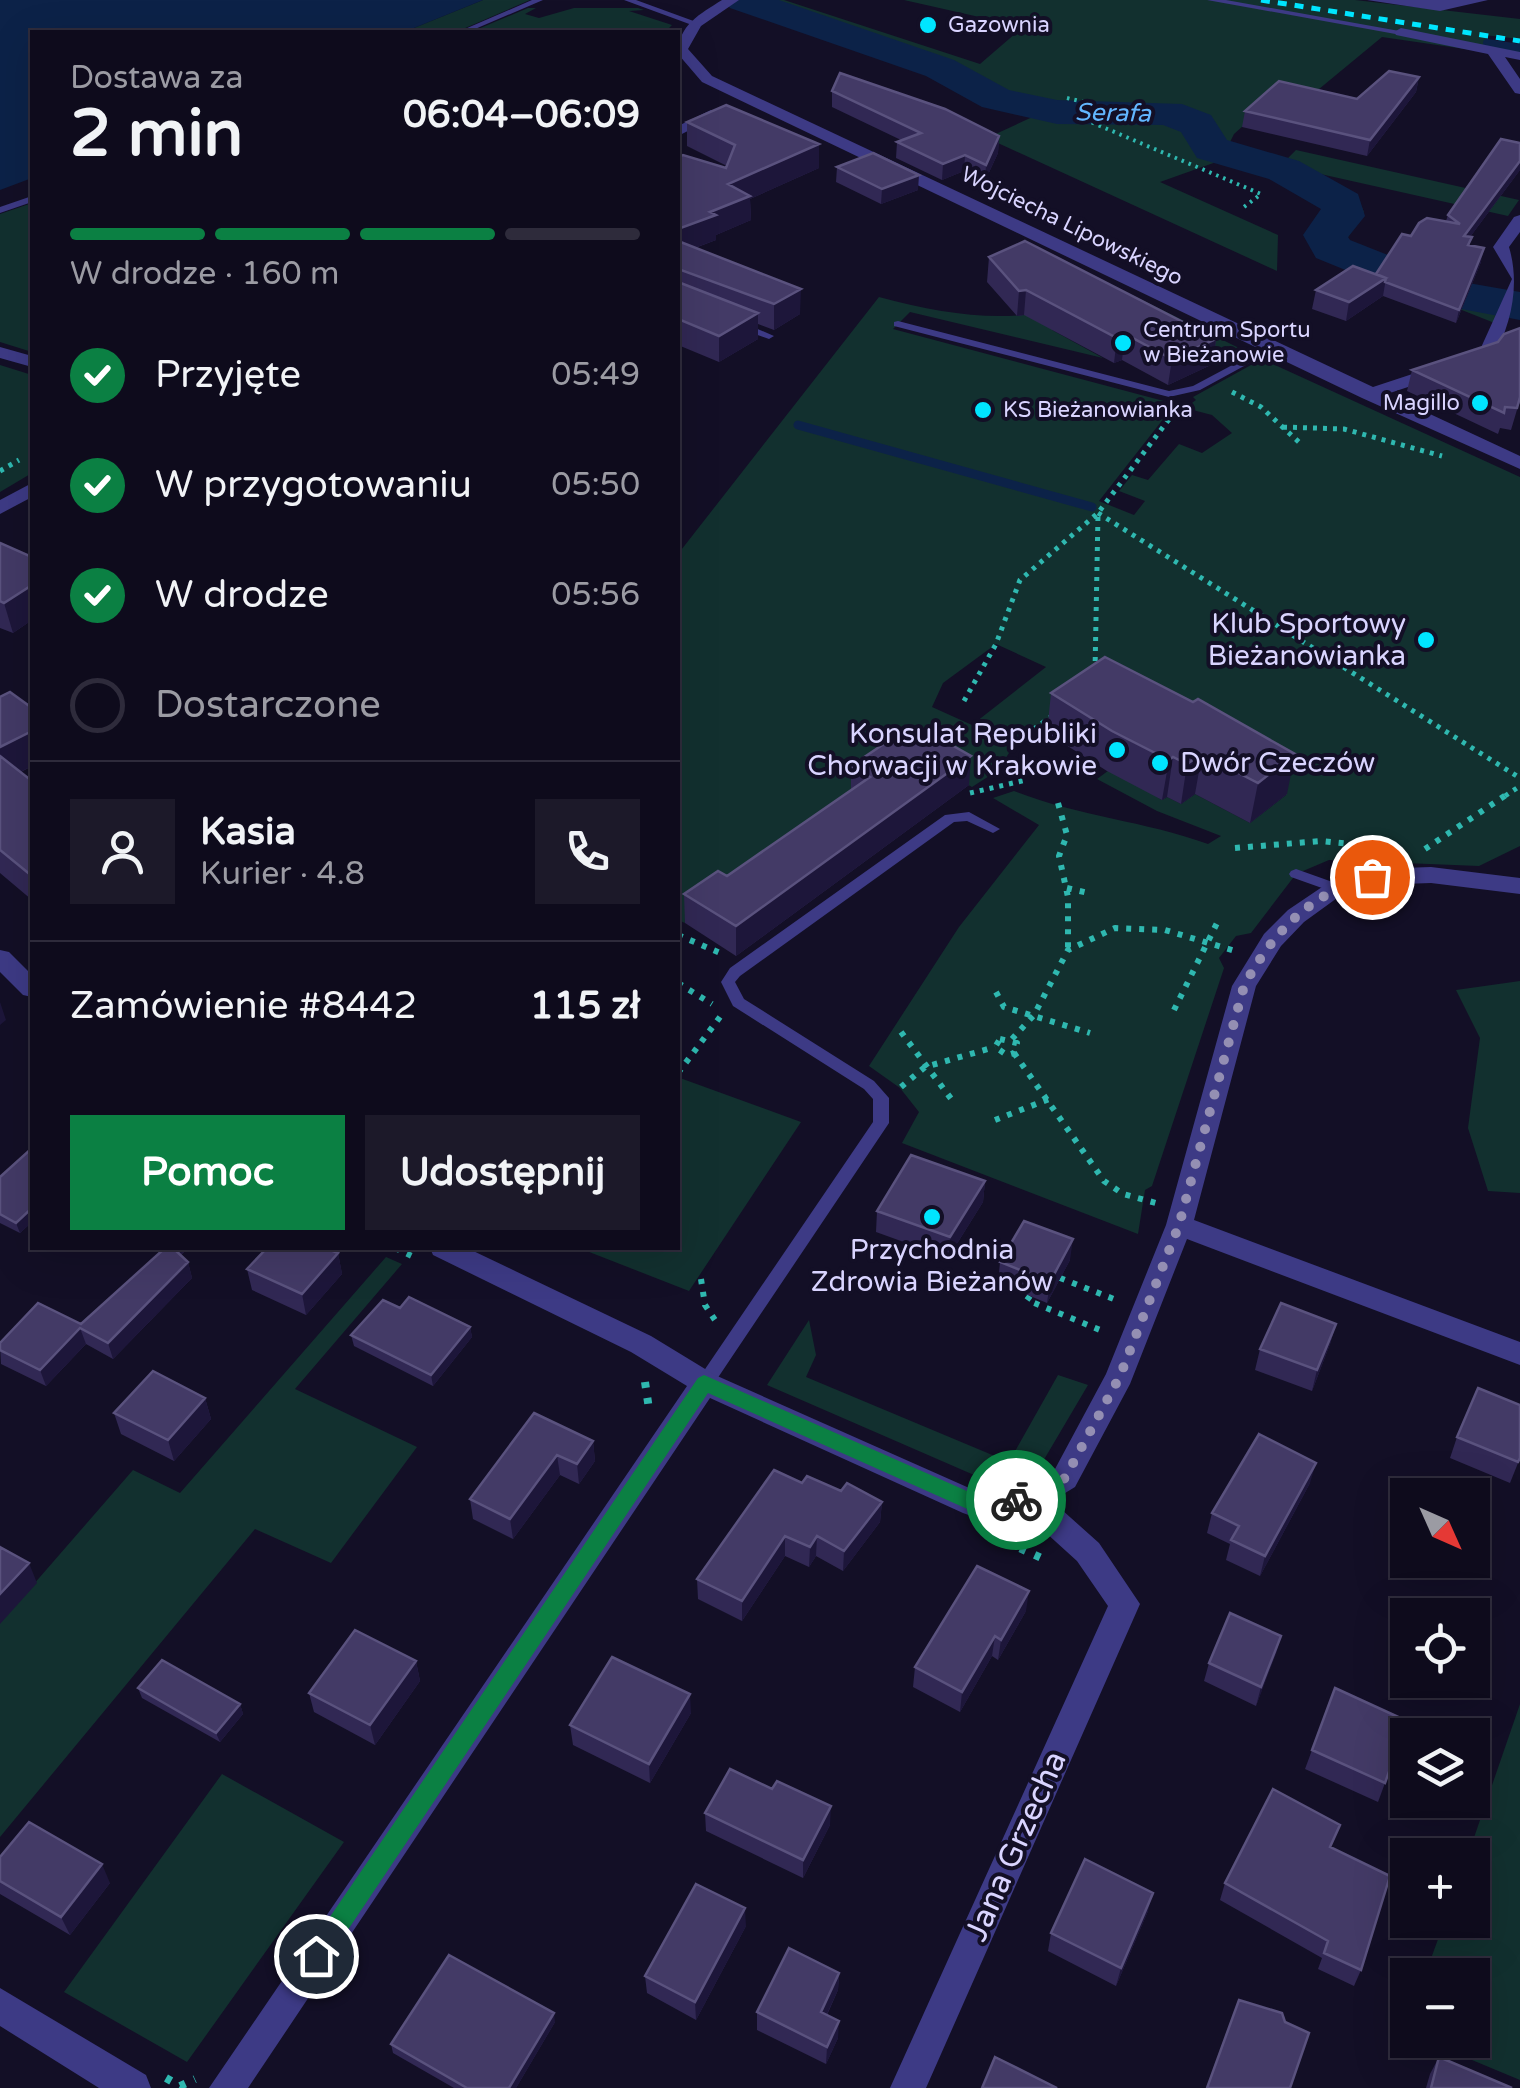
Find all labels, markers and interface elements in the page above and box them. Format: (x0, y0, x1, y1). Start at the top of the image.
place label: Gazownia (948, 12, 1050, 38)
marker: Gazownia (917, 14, 939, 36)
text: Dostawa za (70, 59, 243, 97)
text: 06:04–06:09 (403, 92, 640, 138)
text: 2 min (70, 95, 243, 174)
water label: Serafa (1075, 97, 1152, 129)
street label: Wojciecha Lipowskiego (957, 161, 1187, 291)
text: W drodze · 160 m (70, 255, 339, 293)
place label: Centrum Sportu w Bieżanowie (1143, 317, 1311, 368)
marker: Centrum Sportu w Bieżanowie (1112, 332, 1134, 354)
icon: check (70, 348, 125, 403)
text: Przyjęte (155, 352, 301, 398)
text: 05:49 (551, 356, 640, 394)
place label: Magillo (1383, 390, 1460, 416)
marker: Magillo (1469, 392, 1491, 414)
place label: KS Bieżanowianka (1003, 397, 1193, 423)
marker: KS Bieżanowianka (972, 399, 994, 421)
icon: check (70, 458, 125, 513)
text: W przygotowaniu (155, 462, 472, 508)
text: 05:50 (551, 466, 640, 504)
icon: check (70, 568, 125, 623)
text: W drodze (155, 572, 329, 618)
text: 05:56 (551, 576, 640, 614)
place label: Klub Sportowy Bieżanowianka (1208, 607, 1406, 673)
marker: Klub Sportowy Bieżanowianka (1415, 629, 1437, 651)
text: Dostarczone (155, 682, 381, 728)
place label: Konsulat Republiki Chorwacji w Krakowie (807, 717, 1097, 783)
marker: Konsulat Republiki Chorwacji w Krakowie (1106, 739, 1128, 761)
place label: Dwór Czeczów (1180, 746, 1375, 780)
marker: Dwór Czeczów (1149, 752, 1171, 774)
button: person (70, 799, 175, 904)
button: phone (535, 799, 640, 904)
text: Kasia (200, 809, 296, 855)
pin (1330, 835, 1415, 920)
icon: bag (1345, 850, 1400, 905)
text: Kurier · 4.8 (200, 855, 365, 893)
text: Zamówienie #8442 (70, 983, 417, 1029)
text: 115 zł (530, 983, 640, 1029)
button: Pomoc (70, 1115, 345, 1230)
button: Udostępnij (365, 1115, 640, 1230)
marker: Przychodnia Zdrowia Bieżanów (921, 1206, 943, 1228)
place label: Przychodnia Zdrowia Bieżanów (811, 1233, 1053, 1299)
courier (966, 1450, 1066, 1550)
icon: bike (989, 1473, 1044, 1528)
north arrow (1390, 1478, 1490, 1578)
map controls (1390, 1478, 1490, 2058)
button: locate (1390, 1598, 1490, 1698)
button: layers (1390, 1718, 1490, 1818)
street label: Jana Grzecha (957, 1745, 1075, 1947)
button: + (1390, 1838, 1490, 1938)
pin (274, 1914, 359, 1999)
icon: home (289, 1929, 344, 1984)
button: − (1390, 1958, 1490, 2058)

